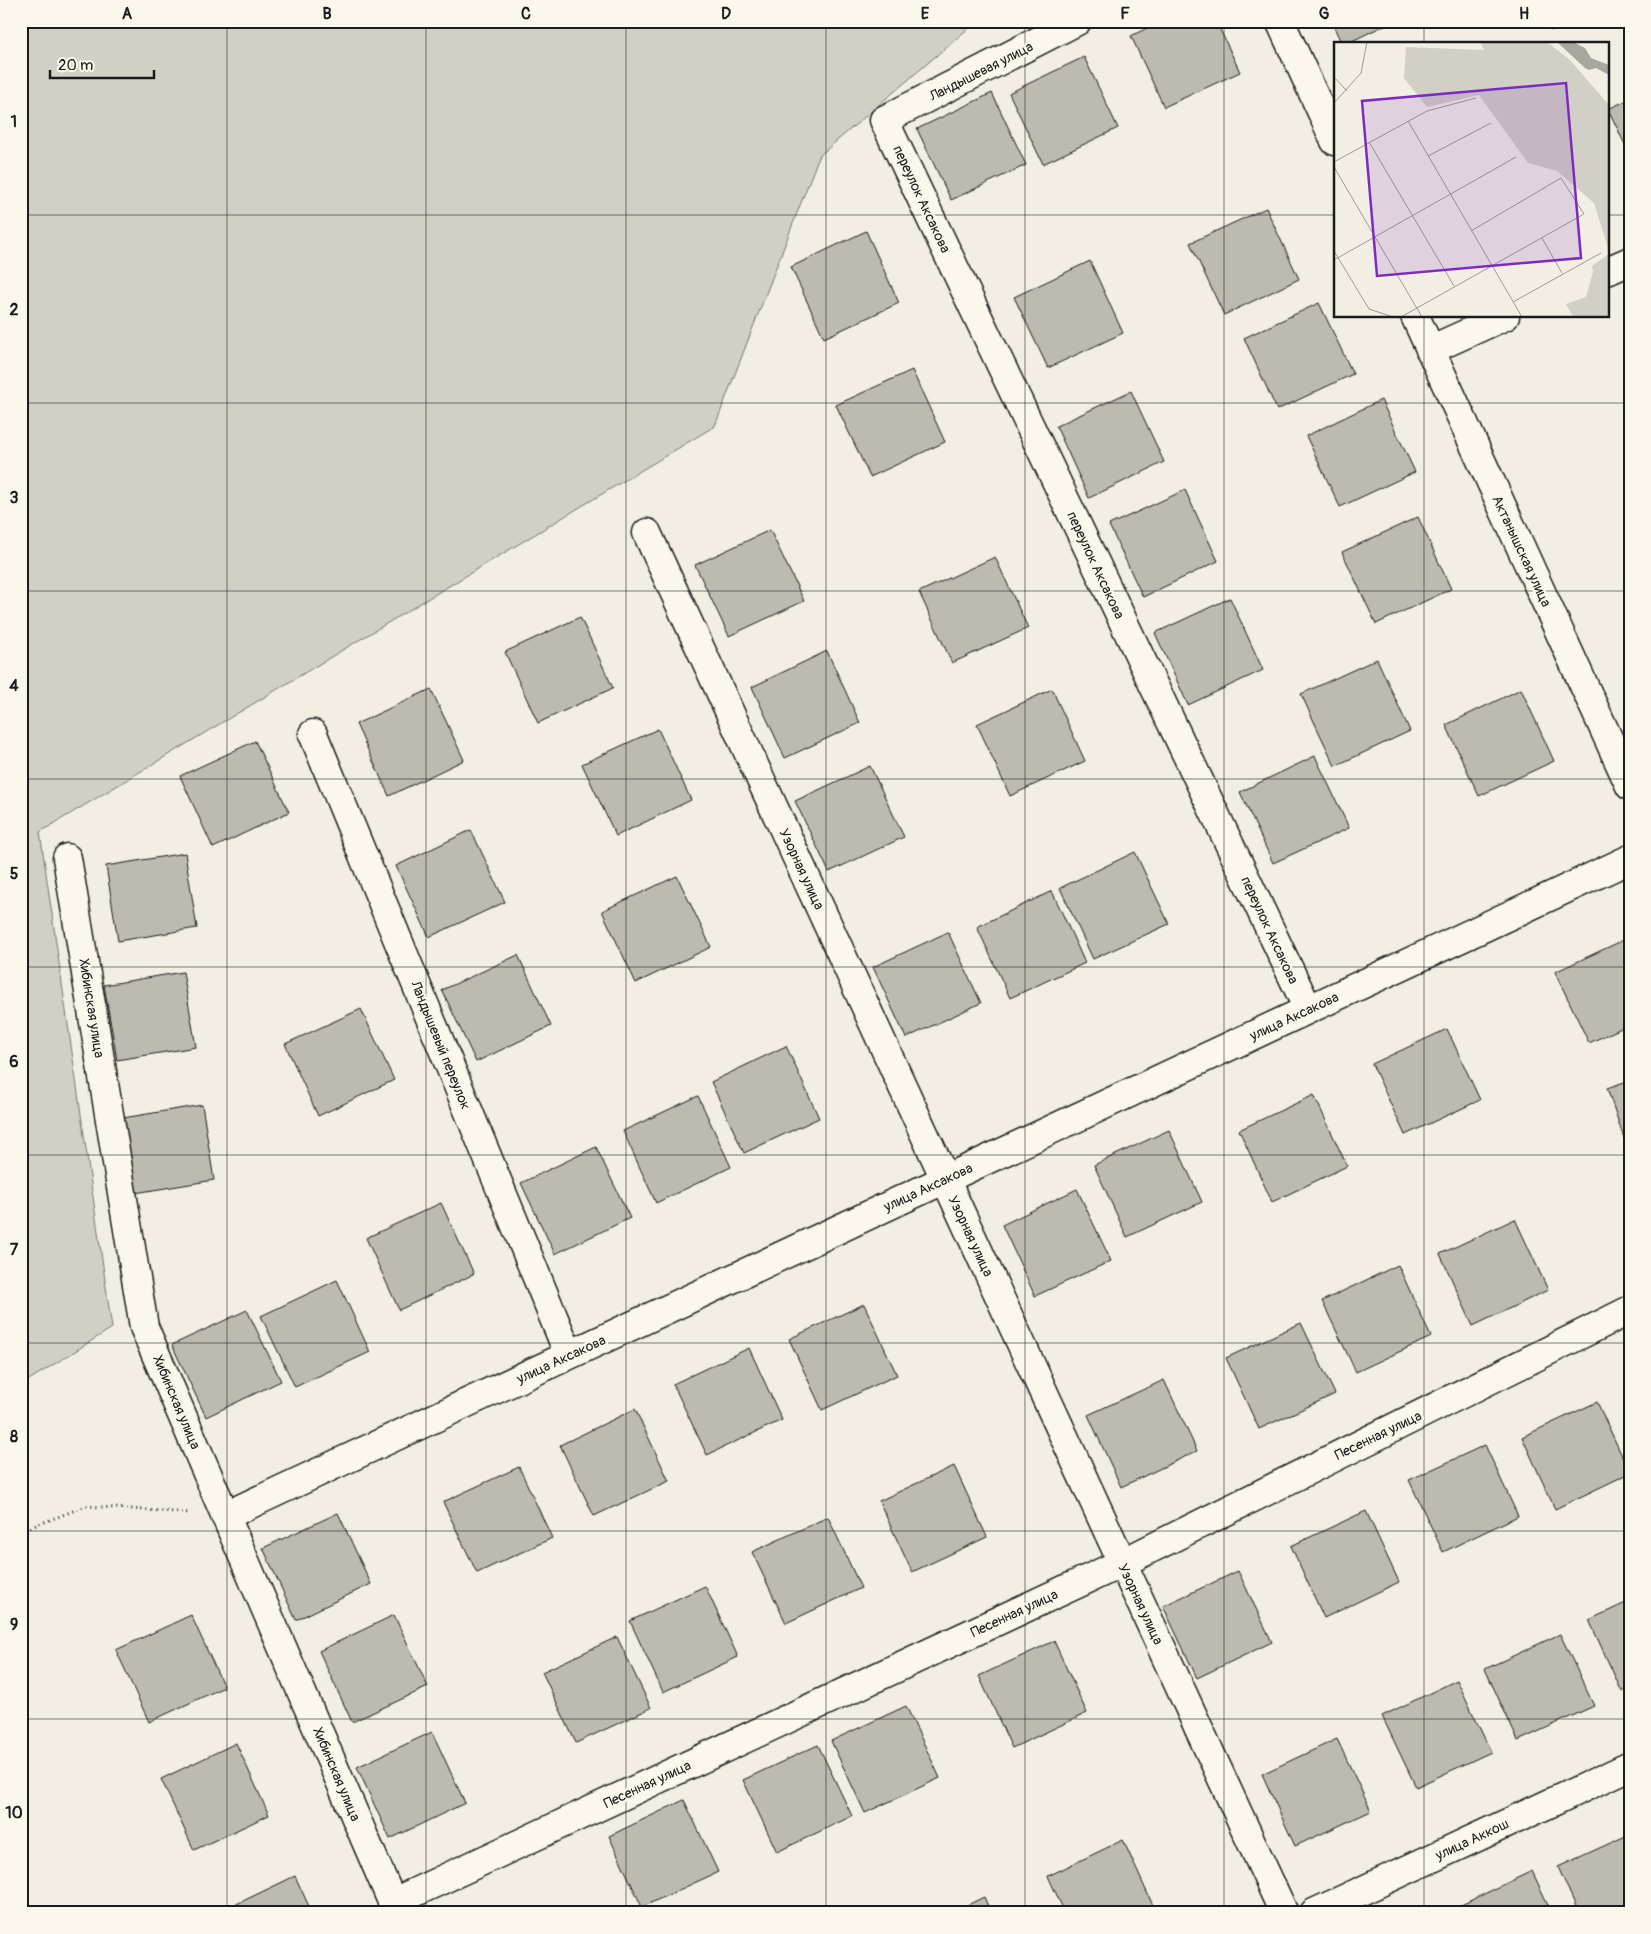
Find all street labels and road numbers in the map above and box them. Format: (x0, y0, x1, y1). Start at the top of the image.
street label: Ландышевая улица (926, 38, 1036, 105)
street label: переулок Аксакова (889, 143, 954, 256)
street label: Актанышская улица (1488, 493, 1555, 610)
street label: переулок Аксакова (1063, 509, 1128, 622)
street label: Узорная улица (775, 826, 828, 912)
street label: переулок Аксакова (1237, 874, 1302, 987)
street label: Хибинская улица (75, 957, 108, 1059)
street label: Ландышевый переулок (407, 977, 474, 1112)
street label: улица Аксакова (1246, 988, 1341, 1045)
street label: улица Аксакова (880, 1159, 975, 1216)
street label: Узорная улица (944, 1193, 997, 1279)
street label: улица Аксакова (513, 1331, 608, 1388)
street label: Хибинская улица (149, 1353, 204, 1452)
street label: Песенная улица (1332, 1407, 1424, 1464)
street label: Узорная улица (1114, 1561, 1167, 1647)
street label: Песенная улица (968, 1586, 1061, 1641)
street label: Хибинская улица (309, 1725, 364, 1824)
street label: Песенная улица (601, 1757, 694, 1812)
street label: улица Аккош (1432, 1815, 1512, 1864)

